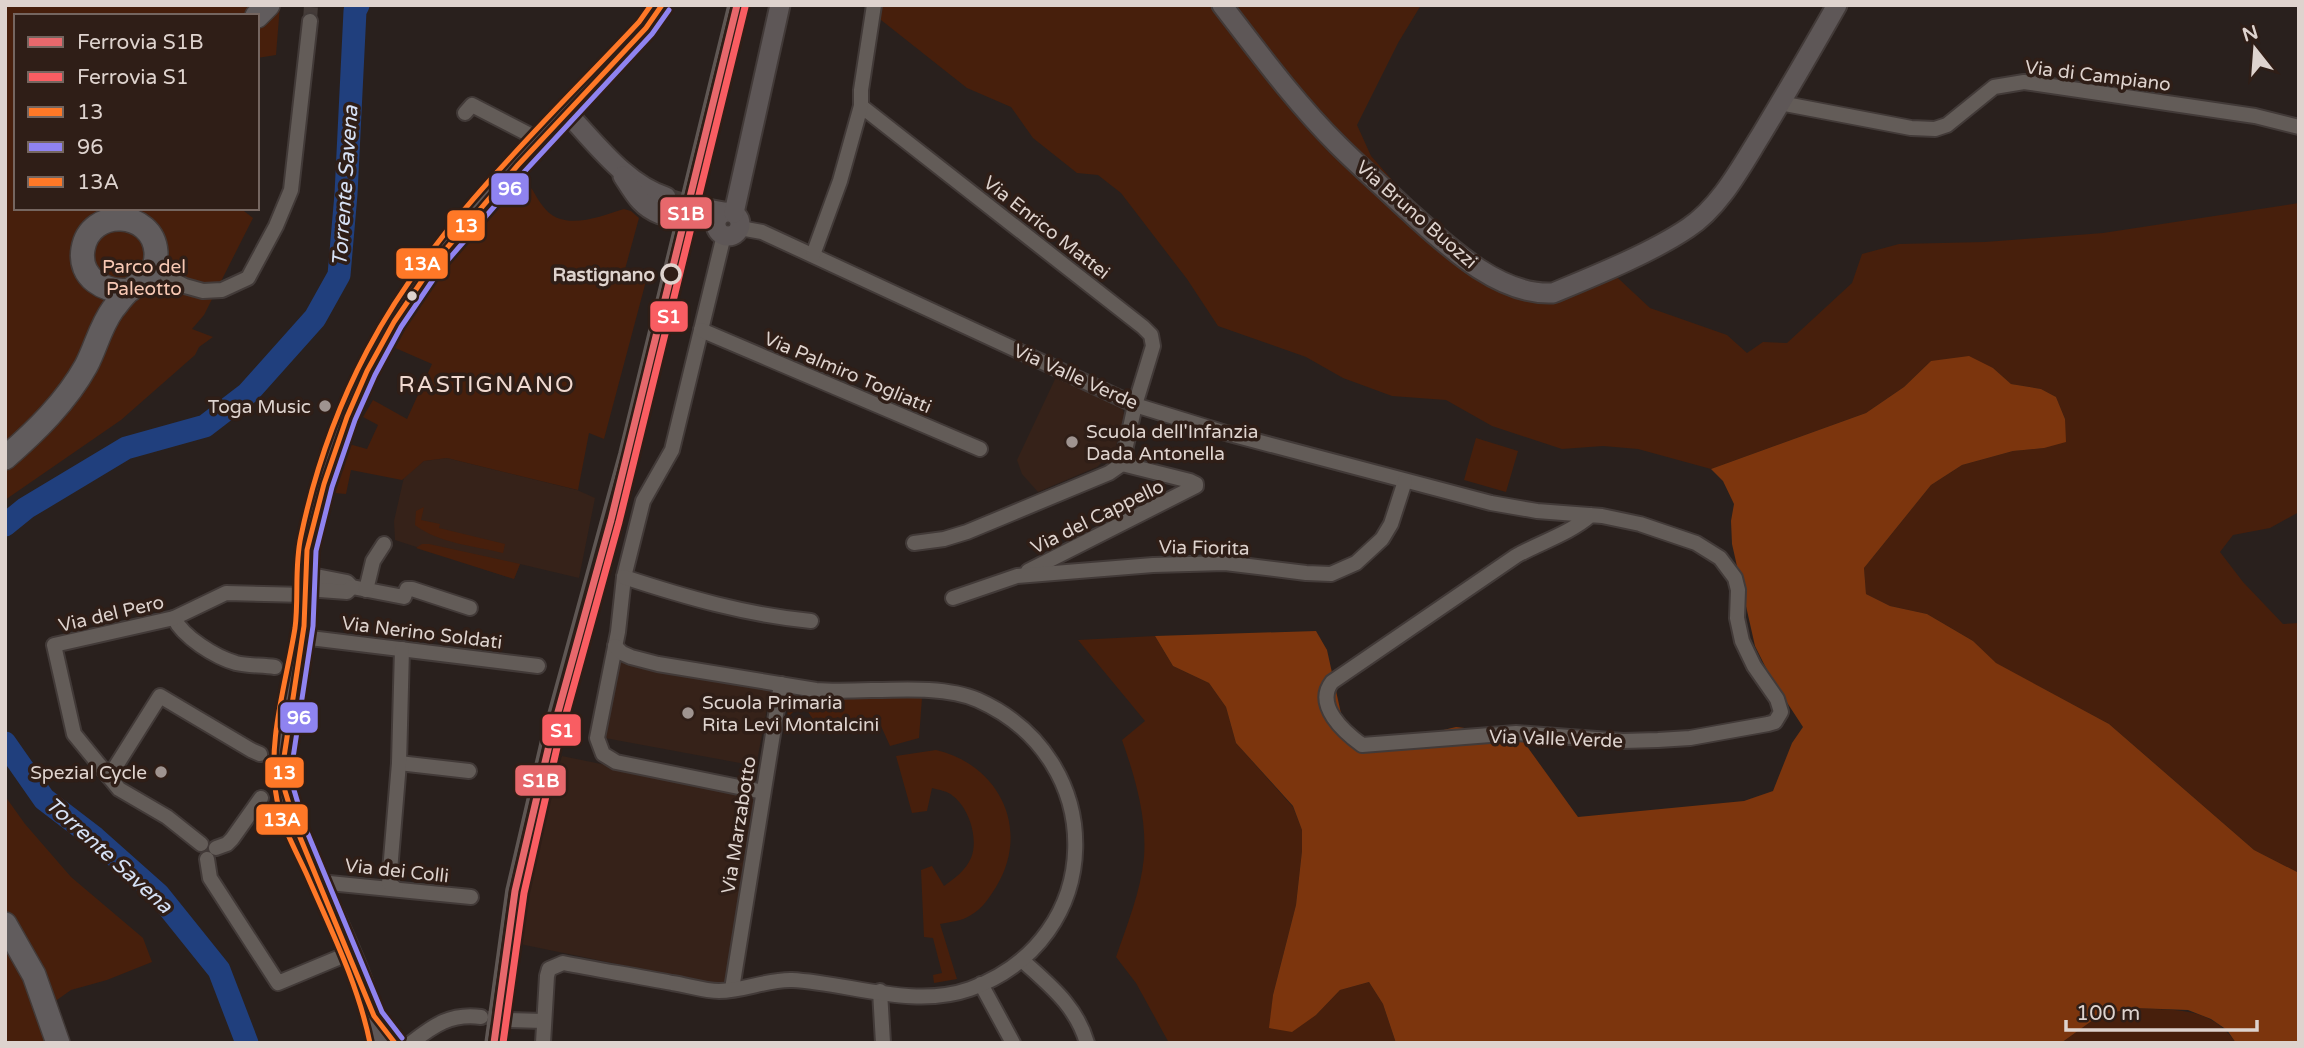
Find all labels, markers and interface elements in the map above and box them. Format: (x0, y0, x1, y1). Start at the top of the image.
legend (14, 14, 259, 210)
north arrow (2220, 14, 2290, 84)
text: N (2240, 21, 2261, 46)
text: Ferrovia S1B (77, 30, 204, 55)
street label: Via di Campiano (2024, 56, 2172, 96)
text: Ferrovia S1 (77, 65, 189, 90)
text: 13 (77, 100, 103, 125)
water label: Torrente Savena (327, 103, 364, 268)
text: 96 (77, 135, 103, 160)
street label: Via Bruno Buozzi (1351, 156, 1481, 273)
text: 13A (77, 170, 119, 195)
line badge: 96 (490, 172, 530, 206)
street label: Via Enrico Mattei (979, 172, 1114, 284)
text: 96 (498, 178, 522, 200)
line badge: S1B (659, 196, 713, 230)
text: S1B (668, 203, 704, 225)
line badge: 13 (446, 209, 486, 242)
text: 13 (454, 215, 478, 237)
line badge: 13A (395, 247, 449, 280)
text: 13A (403, 253, 441, 275)
park label: Parco del Paleotto (102, 256, 186, 300)
place label: Rastignano (552, 264, 655, 287)
marker: Rastignano (661, 264, 681, 284)
unlabelled marker (405, 289, 419, 303)
line badge: S1 (649, 300, 689, 333)
text: S1 (657, 306, 681, 328)
street label: Via Palmiro Togliatti (761, 328, 935, 418)
street label: Via Valle Verde (1010, 340, 1141, 414)
district label: RASTIGNANO (398, 371, 576, 399)
place label: Toga Music (208, 396, 311, 418)
marker: Toga Music (317, 398, 333, 414)
place label: Scuola dell'Infanzia Dada Antonella (1086, 421, 1258, 465)
marker: Scuola dell'Infanzia Dada Antonella (1064, 434, 1080, 450)
street label: Via del Cappello (1027, 475, 1168, 559)
street label: Via Fiorita (1158, 536, 1250, 560)
street label: Via del Pero (56, 591, 166, 637)
street label: Via Nerino Soldati (340, 612, 503, 654)
place label: Scuola Primaria Rita Levi Montalcini (702, 692, 879, 736)
line badge: 96 (279, 701, 319, 734)
marker: Scuola Primaria Rita Levi Montalcini (680, 705, 696, 721)
text: 96 (287, 707, 311, 729)
line badge: S1 (541, 713, 582, 747)
text: S1 (550, 720, 574, 742)
street label: Via Valle Verde (1489, 726, 1623, 752)
street label: Via Marzabotto (717, 755, 761, 896)
line badge: 13 (264, 756, 305, 789)
place label: Spezial Cycle (30, 762, 147, 784)
text: 13 (272, 762, 296, 784)
marker: Spezial Cycle (153, 764, 169, 780)
line badge: S1B (514, 764, 567, 797)
text: S1B (523, 770, 559, 792)
water label: Torrente Savena (40, 792, 178, 920)
line badge: 13A (255, 803, 309, 836)
text: 13A (263, 809, 301, 831)
street label: Via dei Colli (344, 855, 450, 887)
scale bar (2066, 988, 2257, 1032)
text: 100 m (2076, 1001, 2140, 1026)

